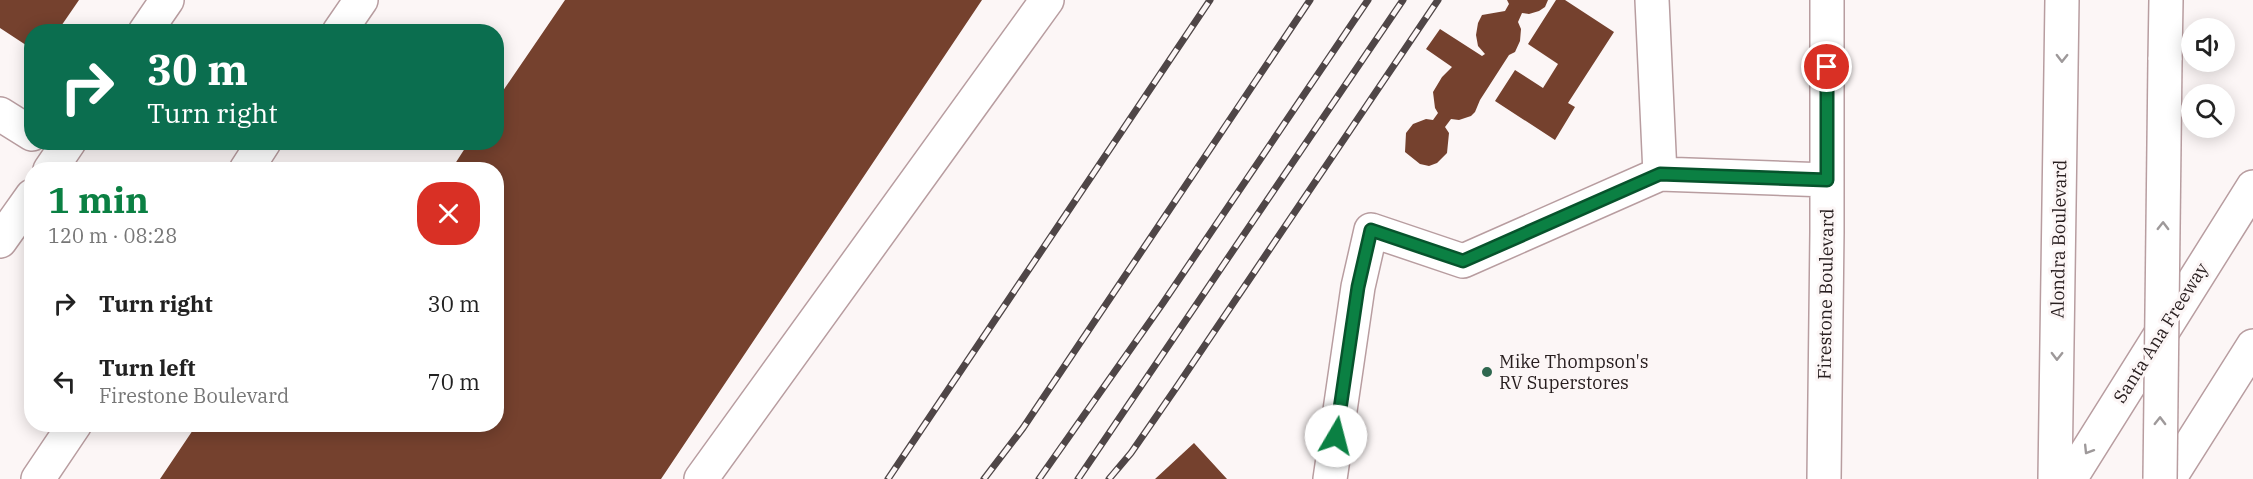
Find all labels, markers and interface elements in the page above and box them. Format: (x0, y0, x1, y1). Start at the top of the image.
map controls (2181, 18, 2235, 138)
button: sound (2181, 18, 2235, 72)
pin (1801, 41, 1852, 92)
text: 30 m (147, 42, 248, 97)
icon: right (48, 48, 126, 126)
icon: arrive (1810, 50, 1843, 83)
one-way arrow (2055, 54, 2068, 63)
button: search (2181, 84, 2235, 138)
text: Turn right (147, 95, 278, 130)
street label: Alondra Boulevard (2046, 159, 2071, 319)
text: 1 min (48, 176, 149, 223)
button: close (417, 182, 480, 245)
street label: Firestone Boulevard (1813, 208, 1838, 380)
one-way arrow (2157, 221, 2169, 230)
text: 120 m · 08:28 (48, 222, 177, 249)
street label: Santa Ana Freeway (2108, 258, 2213, 407)
icon: right (48, 287, 81, 320)
text: Turn right (99, 289, 213, 318)
text: 30 m (428, 289, 480, 318)
place label: Mike Thompson's RV Superstores (1499, 350, 1649, 394)
one-way arrow (2051, 352, 2063, 361)
text: Turn left (99, 353, 195, 382)
icon: left (48, 365, 81, 398)
marker: Mike Thompson's RV Superstores (1480, 365, 1494, 379)
text: 70 m (428, 367, 480, 396)
text: Firestone Boulevard (99, 382, 289, 409)
position arrow (1304, 404, 1368, 468)
one-way arrow (2154, 416, 2166, 425)
one-way arrow (2084, 443, 2095, 454)

